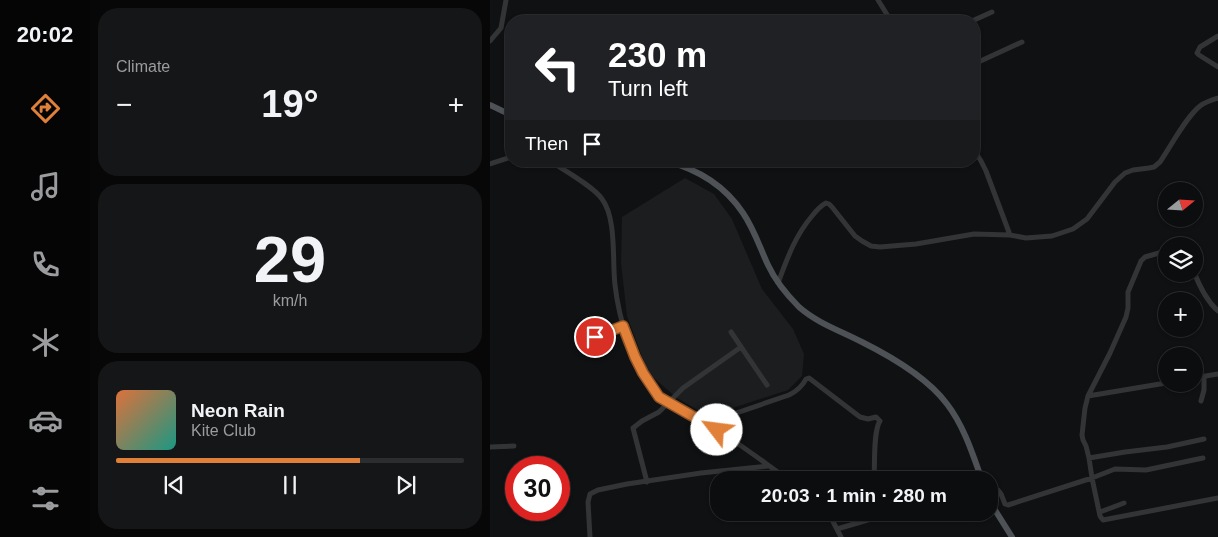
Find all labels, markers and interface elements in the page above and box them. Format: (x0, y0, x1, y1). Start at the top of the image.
text: 20:02 (17, 22, 73, 47)
icon: left (525, 35, 590, 100)
text: 230 m (608, 35, 707, 74)
text: Climate (116, 58, 170, 75)
text: Turn left (608, 76, 688, 101)
text: 19° (261, 83, 319, 125)
text: − (116, 89, 132, 120)
text: + (448, 89, 464, 120)
icon: directions (28, 91, 63, 126)
icon: arrive (578, 130, 606, 158)
text: Then (525, 133, 568, 154)
icon: music (28, 169, 63, 204)
north arrow (1158, 182, 1202, 228)
map controls (1158, 182, 1203, 392)
text: 29 (254, 223, 326, 296)
button: layers (1158, 237, 1203, 282)
icon: phone (28, 247, 63, 282)
text: km/h (273, 292, 307, 309)
button: + (1158, 292, 1203, 337)
pin (574, 316, 616, 358)
icon: arrive (581, 323, 609, 351)
icon: climate (28, 325, 63, 360)
button: − (1158, 347, 1203, 392)
text: Neon Rain (191, 400, 285, 421)
icon: car (28, 403, 63, 438)
position arrow (690, 403, 742, 455)
text: Kite Club (191, 422, 256, 439)
speed limit sign: 30 (505, 456, 570, 521)
icon: previous (160, 471, 188, 499)
icon: pause (276, 471, 304, 499)
icon: next (392, 471, 420, 499)
icon: filters (28, 481, 63, 516)
text: 20:03 · 1 min · 280 m (761, 485, 947, 506)

